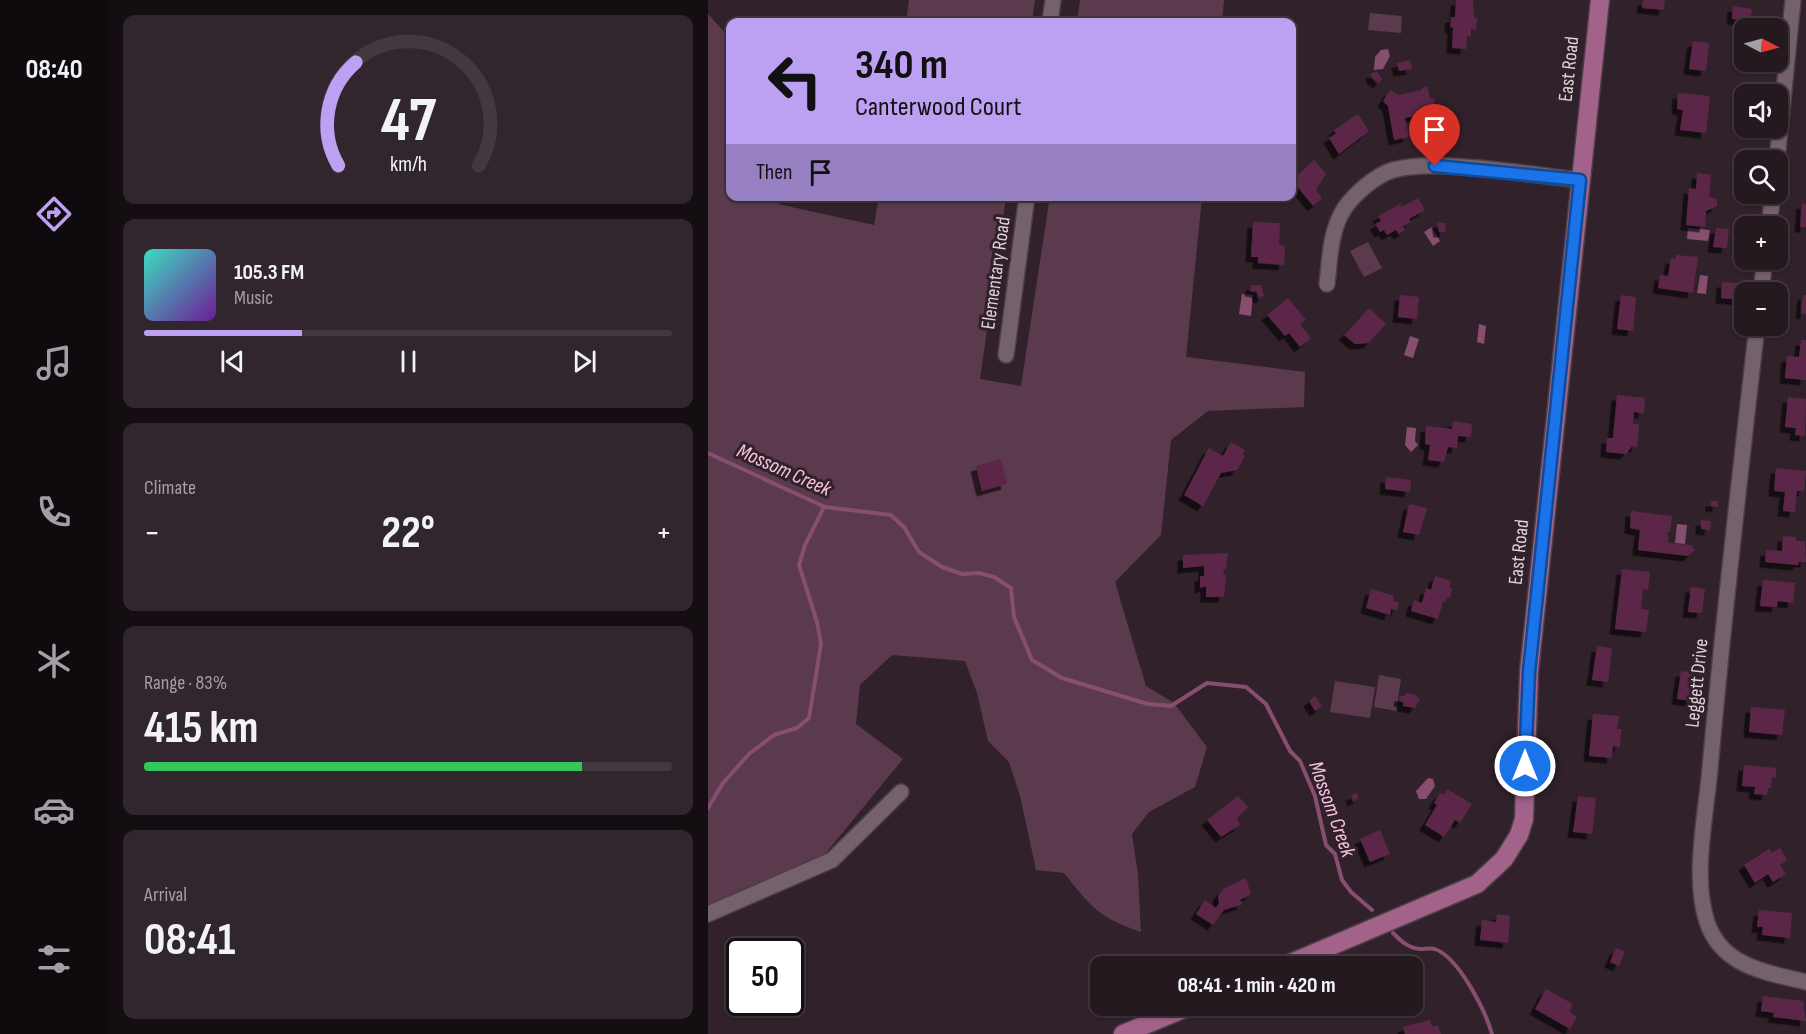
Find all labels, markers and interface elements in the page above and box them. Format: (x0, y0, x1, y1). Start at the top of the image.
north arrow (1734, 18, 1788, 72)
map controls (1734, 18, 1788, 336)
street label: East Road (1554, 35, 1584, 103)
text: 340 m (855, 40, 948, 91)
icon: left (756, 42, 834, 120)
text: 08:40 (25, 54, 83, 86)
button: sound (1734, 84, 1788, 138)
text: 47 (380, 85, 436, 160)
text: Canterwood Court (855, 91, 1021, 123)
pin (1409, 104, 1460, 166)
icon: arrive (1418, 113, 1451, 146)
button: search (1734, 150, 1788, 204)
text: km/h (389, 153, 427, 178)
icon: arrive (804, 156, 837, 189)
text: Then (756, 159, 792, 186)
icon: directions (33, 193, 75, 235)
street label: Elementary Road (976, 215, 1016, 331)
button: + (1734, 216, 1788, 270)
text: 105.3 FM (234, 259, 304, 286)
button: − (1734, 282, 1788, 336)
text: Music (234, 286, 273, 310)
icon: music (33, 342, 75, 384)
icon: previous (216, 345, 249, 378)
icon: pause (392, 345, 425, 378)
icon: next (568, 345, 601, 378)
water label: Mossom Creek (733, 438, 836, 502)
text: Climate (144, 476, 196, 500)
icon: phone (33, 491, 75, 533)
text: 22° (381, 506, 435, 561)
text: − (144, 513, 160, 553)
text: + (656, 513, 672, 553)
street label: East Road (1504, 518, 1534, 586)
street label: Leggett Drive (1680, 637, 1714, 729)
icon: climate (33, 640, 75, 682)
text: Range · 83% (144, 671, 227, 695)
text: 415 km (144, 701, 258, 756)
position arrow (1493, 734, 1557, 798)
water label: Mossom Creek (1303, 758, 1361, 861)
icon: car (33, 789, 75, 831)
text: Arrival (144, 883, 187, 907)
text: 08:41 (144, 913, 235, 968)
icon: filters (33, 938, 75, 980)
speed limit sign: 50 (726, 938, 804, 1016)
text: 08:41 · 1 min · 420 m (1177, 972, 1336, 999)

